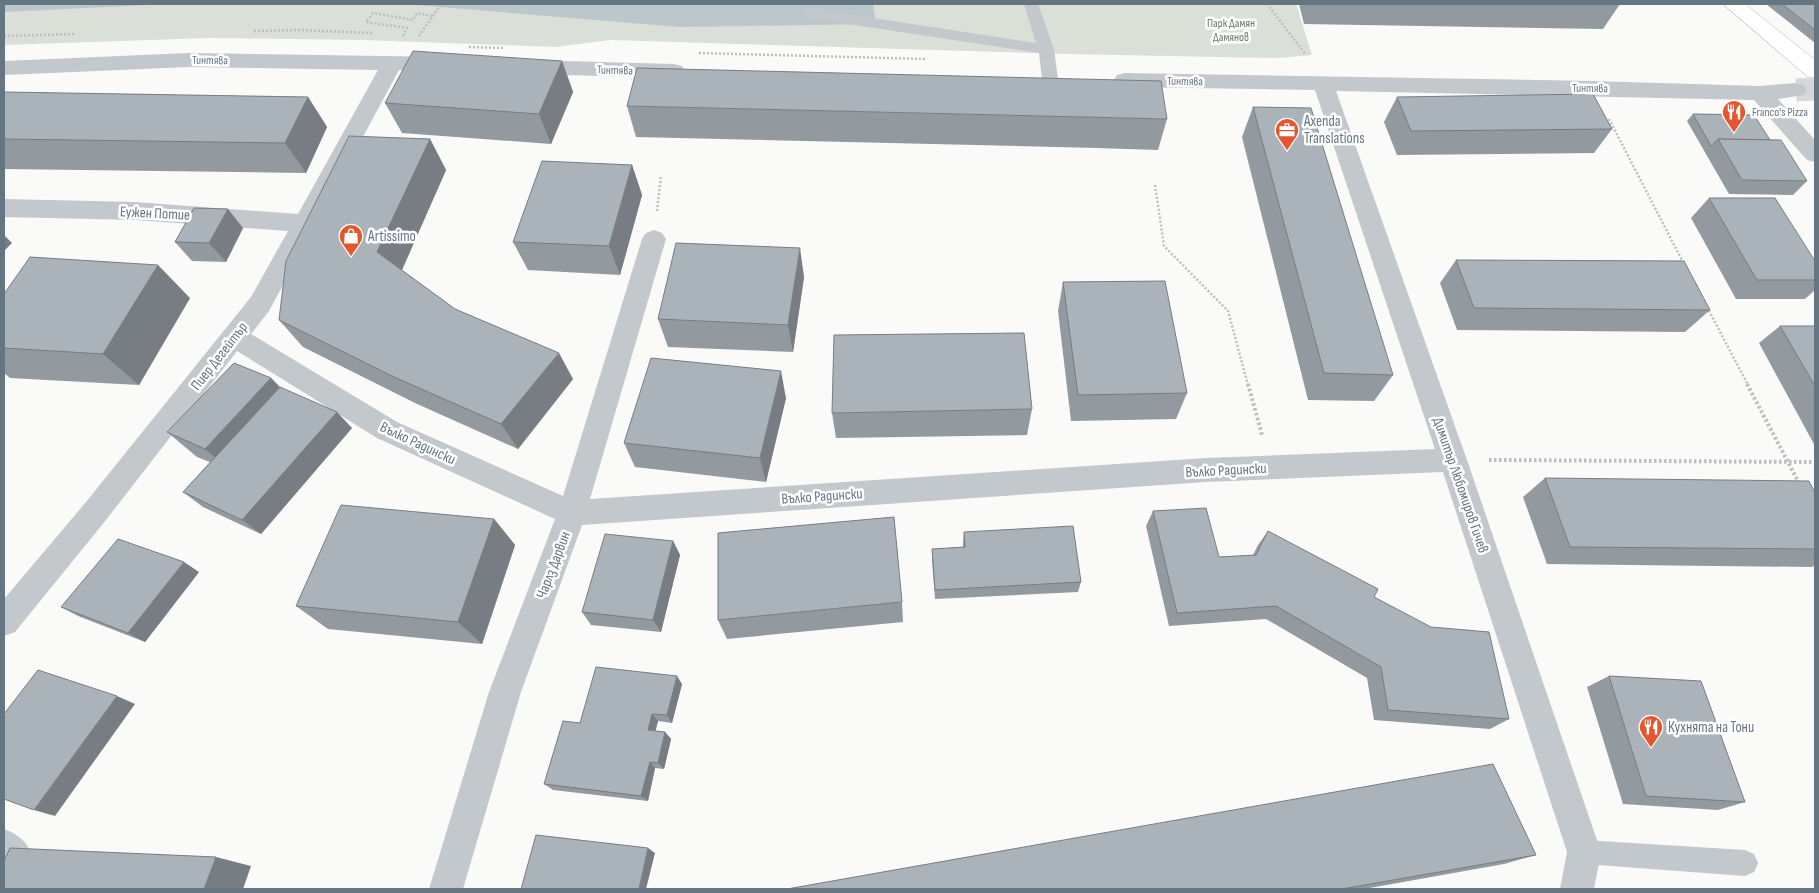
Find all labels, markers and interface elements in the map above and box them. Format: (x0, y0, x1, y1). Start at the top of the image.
park label: Парк Дамян Дамянов (1207, 16, 1255, 45)
street label: Тинтява (192, 53, 229, 68)
street label: Тинтява (597, 62, 634, 79)
street label: Тинтява (1167, 74, 1204, 89)
street label: Тинтява (1572, 81, 1609, 96)
restaurant icon: Franco's Pizza (1721, 99, 1747, 133)
place label: Franco's Pizza (1752, 105, 1808, 120)
place label: Axenda Translations (1303, 112, 1365, 148)
office icon: Axenda Translations (1274, 117, 1300, 151)
street label: Еужен Потие (119, 202, 191, 225)
shop icon: Artissimo (338, 223, 364, 257)
place label: Artissimo (367, 227, 416, 246)
street label: Пиер Дегейтър (187, 318, 252, 394)
street label: Димитър Любомиров Гичев (1428, 415, 1493, 556)
street label: Вълко Радински (377, 418, 459, 469)
street label: Вълко Радински (1185, 459, 1267, 482)
street label: Вълко Радински (781, 484, 863, 509)
street label: Чарлз Дарвин (532, 529, 575, 601)
restaurant icon: Кухнята на Тони (1638, 714, 1664, 748)
place label: Кухнята на Тони (1668, 718, 1754, 737)

